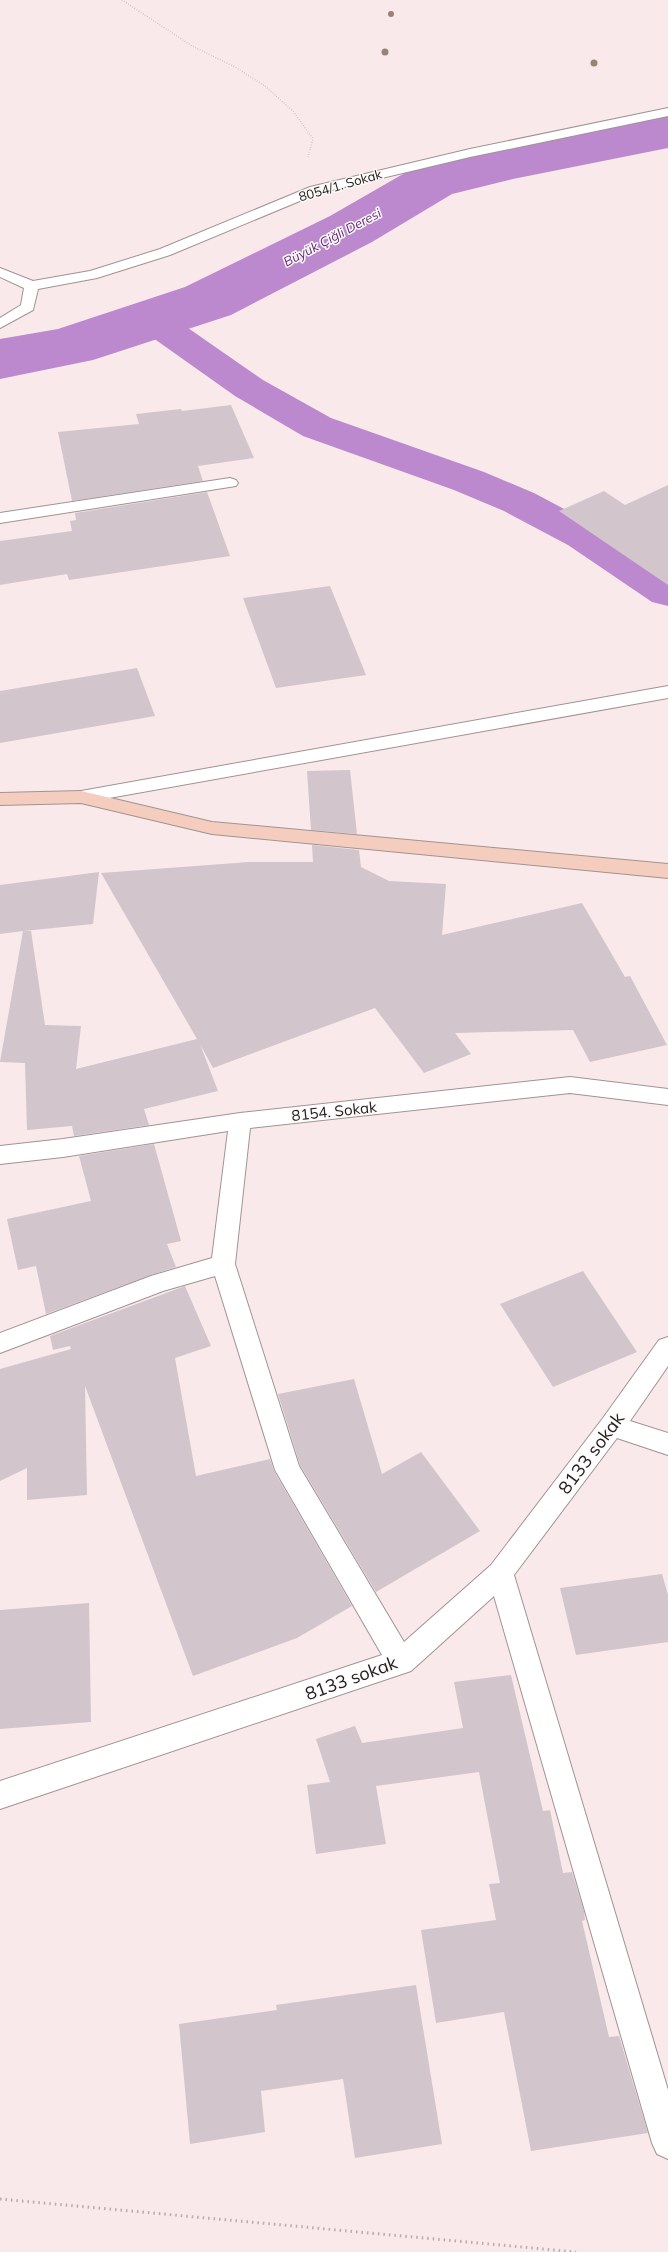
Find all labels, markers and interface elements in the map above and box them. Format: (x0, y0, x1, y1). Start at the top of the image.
street label: 8054/1. Sokak (297, 165, 384, 205)
water label: Büyük Çiğli Deresi (280, 204, 384, 269)
street label: 8154. Sokak (290, 1097, 378, 1125)
street label: 8133 sokak (553, 1407, 630, 1498)
street label: 8133 sokak (302, 1650, 401, 1705)

